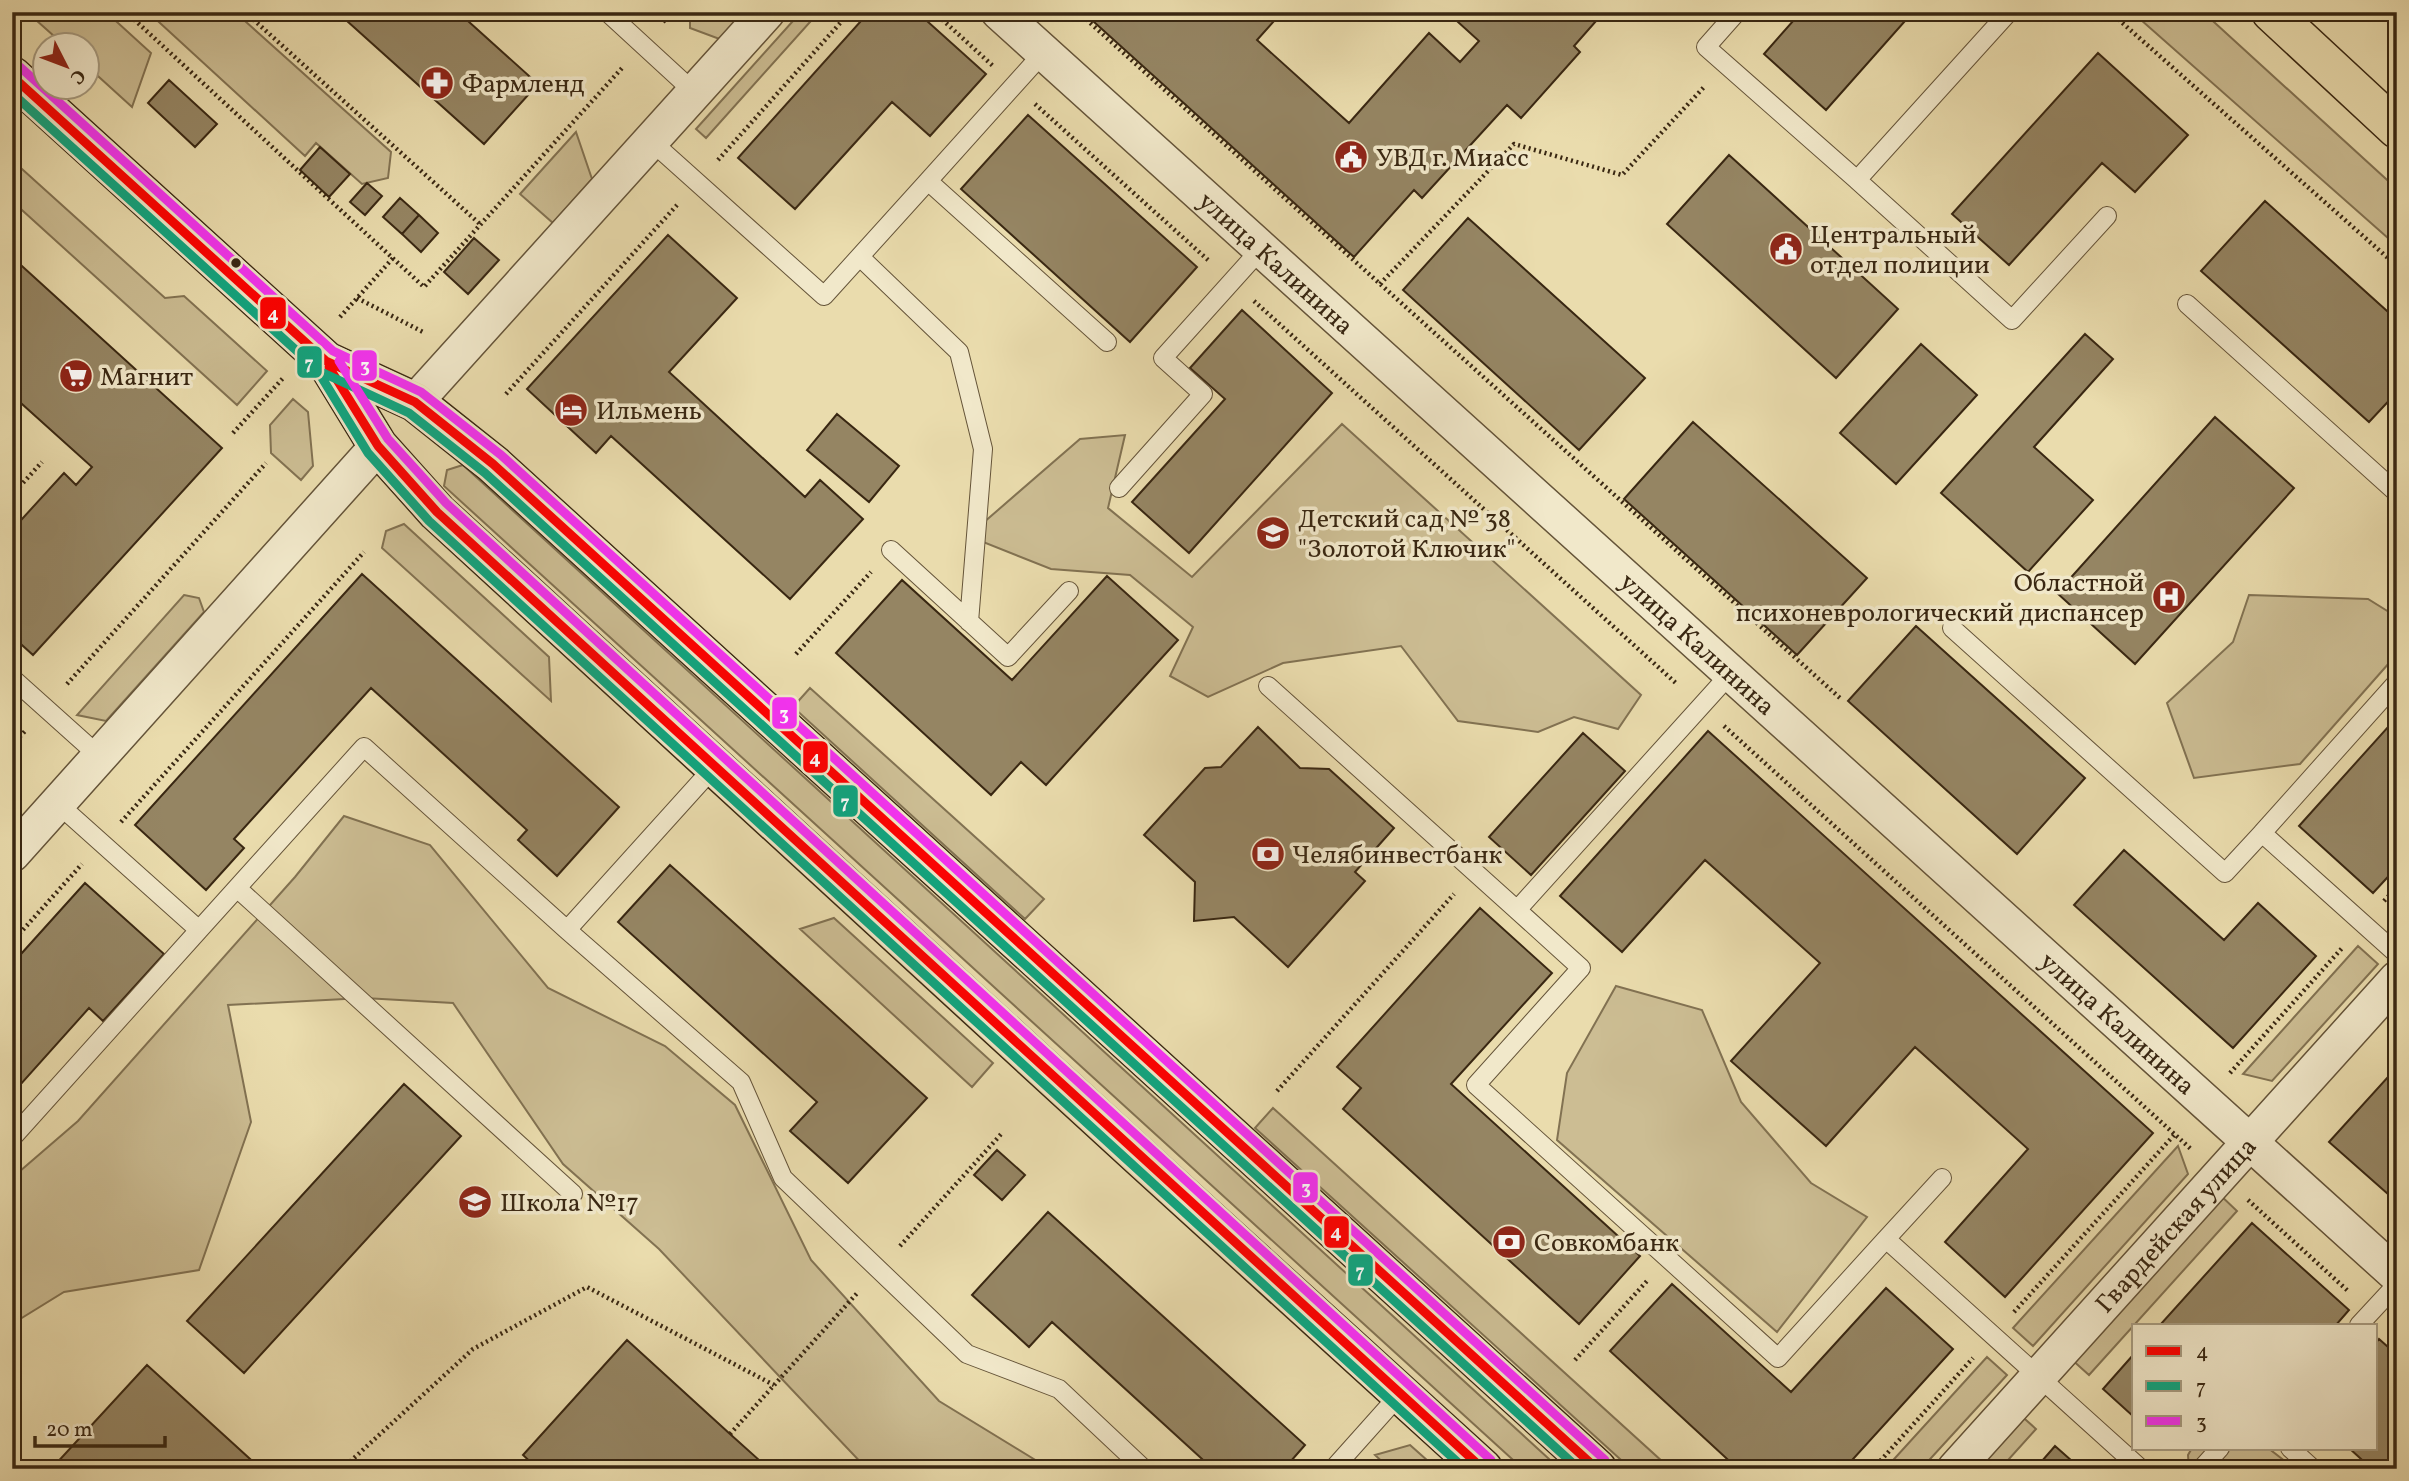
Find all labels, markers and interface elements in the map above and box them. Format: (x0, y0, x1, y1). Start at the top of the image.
north arrow (32, 32, 102, 102)
text: С (63, 63, 91, 89)
pharmacy icon: Фармленд (418, 64, 456, 102)
place label: Фармленд (462, 67, 585, 103)
public building icon: УВД г. Миасс (1332, 138, 1370, 176)
place label: УВД г. Миасс (1376, 141, 1529, 177)
street label: улица Калинина (1189, 184, 1361, 344)
place label: Центральный отдел полиции (1810, 218, 1990, 284)
public building icon: Центральный отдел полиции (1767, 230, 1805, 268)
unlabelled marker (229, 256, 243, 270)
line badge: 4 (259, 296, 287, 330)
text: 4 (267, 302, 279, 328)
line badge: 7 (296, 345, 323, 379)
line badge: 3 (351, 349, 378, 382)
text: 7 (304, 351, 314, 377)
text: 3 (360, 354, 370, 380)
supermarket icon: Магнит (57, 357, 95, 395)
place label: Магнит (100, 360, 193, 396)
hotel icon: Ильмень (552, 391, 590, 429)
place label: Ильмень (596, 394, 702, 430)
place label: Детский сад № 38 "Золотой Ключик" (1298, 502, 1515, 568)
school or university icon: Детский сад № 38 "Золотой Ключик" (1254, 514, 1292, 552)
street label: улица Калинина (1611, 565, 1782, 725)
place label: Областной психоневрологический диспансер (1736, 566, 2144, 632)
hospital icon: Областной психоневрологический диспансер (2150, 578, 2188, 616)
line badge: 3 (771, 696, 798, 730)
text: 3 (779, 702, 789, 728)
line badge: 4 (802, 740, 829, 774)
text: 4 (809, 746, 821, 772)
line badge: 7 (832, 784, 859, 818)
text: 7 (840, 790, 850, 816)
bank icon: Челябинвестбанк (1249, 835, 1287, 873)
place label: Челябинвестбанк (1292, 838, 1502, 874)
street label: улица Калинина (2031, 944, 2202, 1104)
street label: Гвардейская улица (2088, 1130, 2266, 1322)
line badge: 3 (1292, 1171, 1319, 1204)
text: 3 (1301, 1176, 1311, 1202)
school or university icon: Школа №17 (456, 1183, 494, 1221)
place label: Школа №17 (500, 1186, 639, 1222)
line badge: 4 (1323, 1215, 1350, 1249)
text: 4 (1330, 1220, 1342, 1246)
bank icon: Совкомбанк (1490, 1223, 1528, 1261)
place label: Совкомбанк (1534, 1226, 1679, 1262)
line badge: 7 (1347, 1253, 1374, 1287)
text: 7 (1355, 1259, 1365, 1285)
legend (2132, 1324, 2378, 1450)
text: 4 (2196, 1338, 2209, 1367)
text: 7 (2196, 1374, 2206, 1403)
scale bar (35, 1404, 164, 1448)
text: 3 (2196, 1408, 2207, 1437)
text: 20 m (46, 1416, 92, 1445)

